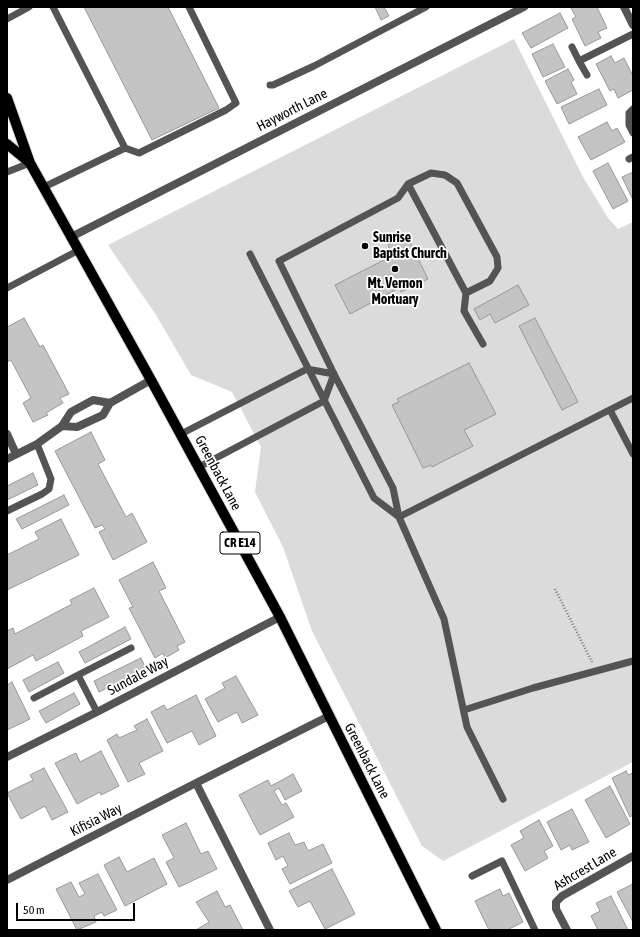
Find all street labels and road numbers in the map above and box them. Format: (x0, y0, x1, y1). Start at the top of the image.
street label: Hayworth Lane (254, 85, 330, 135)
street label: Greenback Lane (191, 433, 245, 513)
road number: CR E14 (220, 532, 260, 554)
street label: Sundale Way (105, 653, 171, 699)
street label: Greenback Lane (341, 720, 393, 802)
street label: Kifisia Way (67, 800, 125, 840)
street label: Ashcrest Lane (551, 844, 619, 894)

